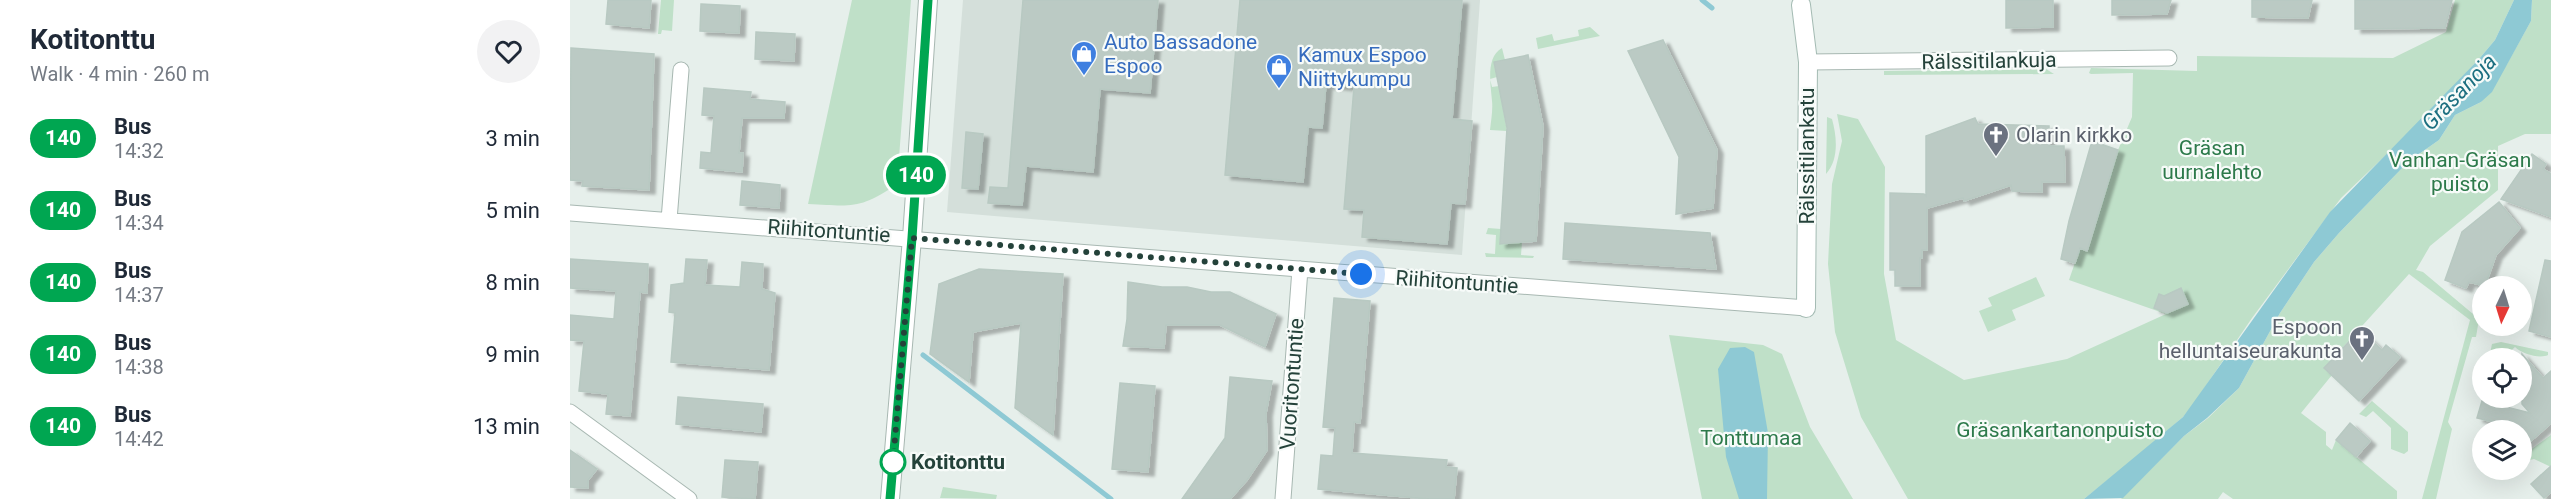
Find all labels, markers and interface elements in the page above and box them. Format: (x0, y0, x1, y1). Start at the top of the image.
button: heart (477, 20, 540, 83)
text: Kotitonttu (30, 23, 155, 56)
place label: Auto Bassadone Espoo (1104, 30, 1257, 78)
shop icon: Auto Bassadone Espoo (1069, 39, 1099, 77)
place label: Kamux Espoo Niittykumpu (1298, 43, 1427, 91)
street label: Rälssitilankuja (1921, 48, 2057, 74)
water label: Gräsanoja (2417, 49, 2501, 135)
shop icon: Kamux Espoo Niittykumpu (1264, 52, 1294, 90)
text: Walk · 4 min · 260 m (30, 62, 209, 86)
street label: Rälssitilankatu (1795, 88, 1819, 224)
text: Bus (114, 114, 152, 139)
church icon: Olarin kirkko (1981, 120, 2011, 158)
place label: Olarin kirkko (2016, 123, 2132, 147)
text: 140 (45, 126, 81, 150)
text: 3 min (485, 126, 540, 151)
park label: Gräsan uurnalehto (2162, 136, 2262, 184)
text: 14:32 (114, 139, 164, 163)
park label: Vanhan-Gräsan puisto (2389, 148, 2531, 196)
line badge: 140 (882, 156, 950, 195)
text: 140 (898, 163, 934, 187)
text: Bus (114, 186, 152, 211)
text: 140 (45, 198, 81, 222)
text: 5 min (485, 198, 540, 223)
text: 14:34 (114, 211, 164, 235)
street label: Riihitontuntie (767, 215, 891, 247)
text: Bus (114, 258, 152, 283)
your location (1346, 259, 1376, 289)
street label: Riihitontuntie (1395, 266, 1519, 298)
text: 140 (45, 270, 81, 294)
text: 8 min (485, 270, 540, 295)
north arrow (2472, 276, 2532, 336)
map controls (2472, 276, 2532, 480)
text: 14:37 (114, 283, 164, 307)
place label: Espoon helluntaiseurakunta (2159, 315, 2342, 363)
street label: Vuoritontuntie (1275, 317, 1309, 451)
church icon: Espoon helluntaiseurakunta (2347, 324, 2377, 362)
text: Bus (114, 330, 152, 355)
text: 140 (45, 342, 81, 366)
text: 9 min (485, 342, 540, 367)
button: locate (2472, 348, 2532, 408)
text: 14:38 (114, 355, 164, 379)
text: Bus (114, 402, 152, 427)
text: 140 (45, 414, 81, 438)
text: 13 min (473, 414, 540, 439)
park label: Gräsankartanonpuisto (1956, 418, 2164, 442)
button: layers (2472, 420, 2532, 480)
park label: Tonttumaa (1700, 426, 1802, 450)
text: 14:42 (114, 427, 164, 451)
marker: Kotitonttu (880, 449, 906, 475)
place label: Kotitonttu (911, 450, 1005, 474)

